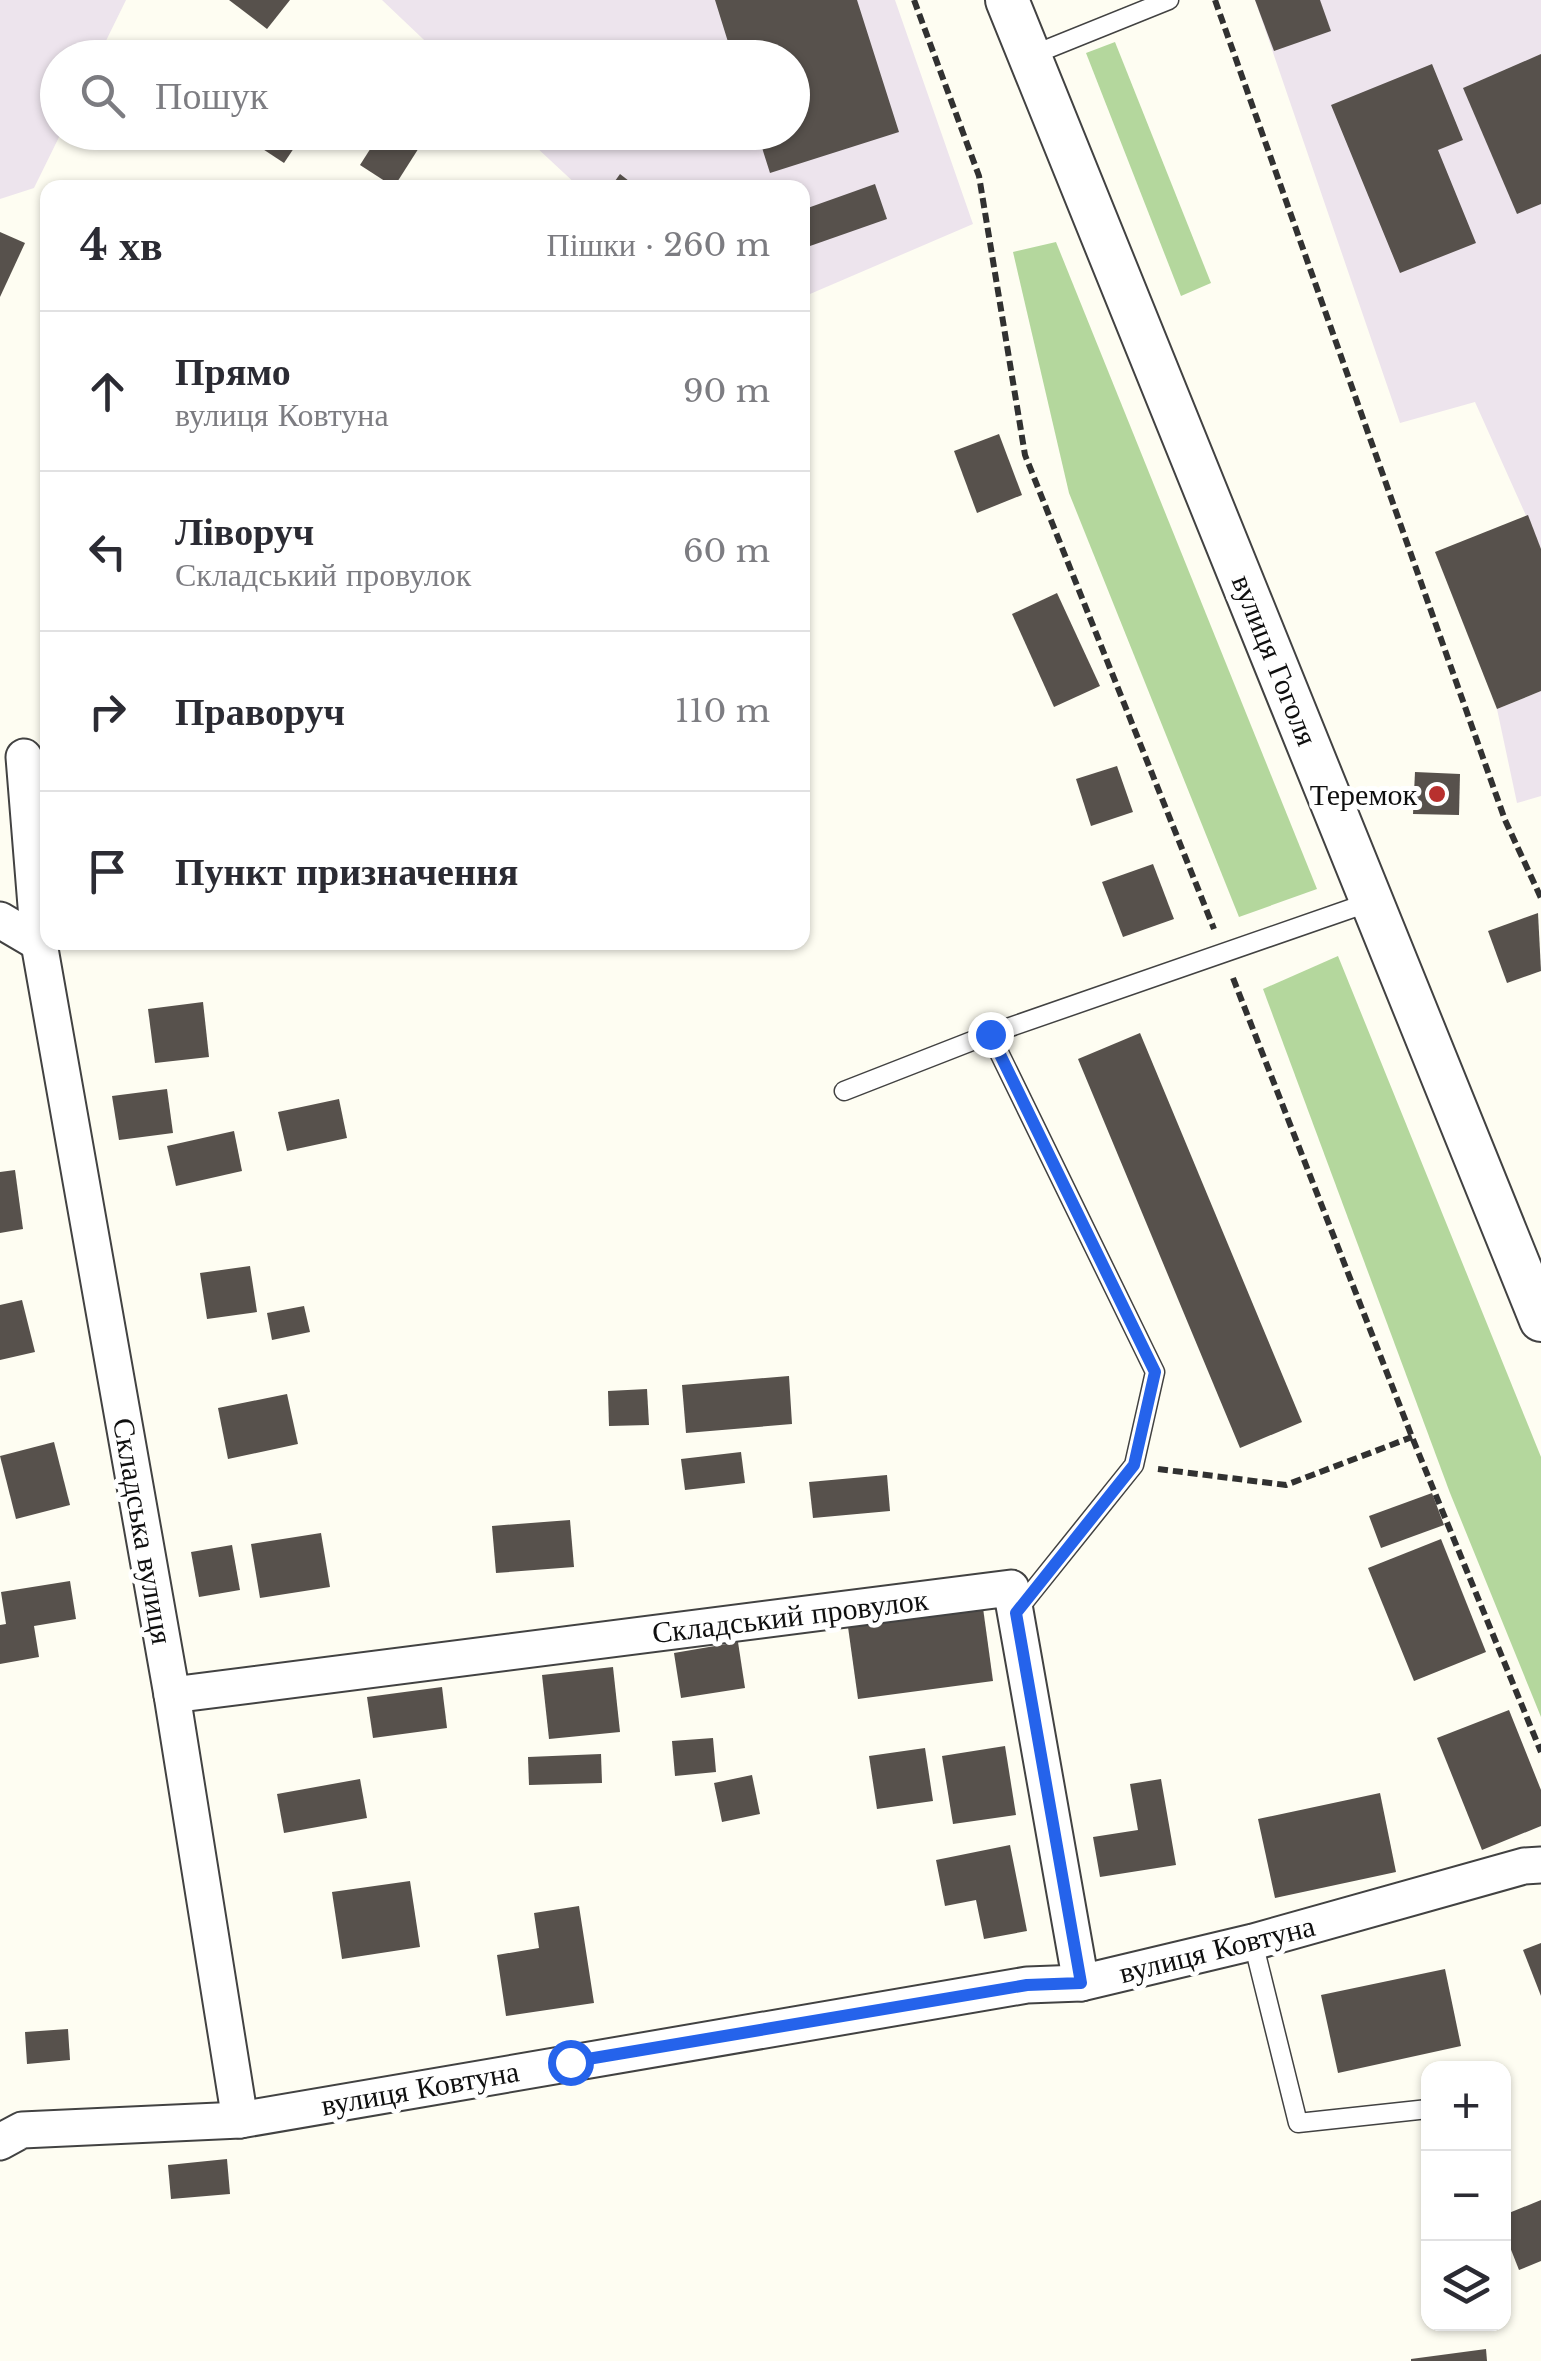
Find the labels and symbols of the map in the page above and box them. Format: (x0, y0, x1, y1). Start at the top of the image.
street label: вулиця Гоголя (1224, 569, 1326, 751)
place label: Теремок (1310, 776, 1417, 813)
marker: Теремок (1426, 783, 1448, 805)
route end (968, 1012, 1014, 1058)
street label: Складська вулиця (105, 1415, 181, 1647)
street label: Складський провулок (650, 1581, 931, 1651)
street label: вулиця Ковтуна (1115, 1907, 1319, 1991)
route start (548, 2040, 594, 2086)
street label: вулиця Ковтуна (318, 2052, 522, 2124)

